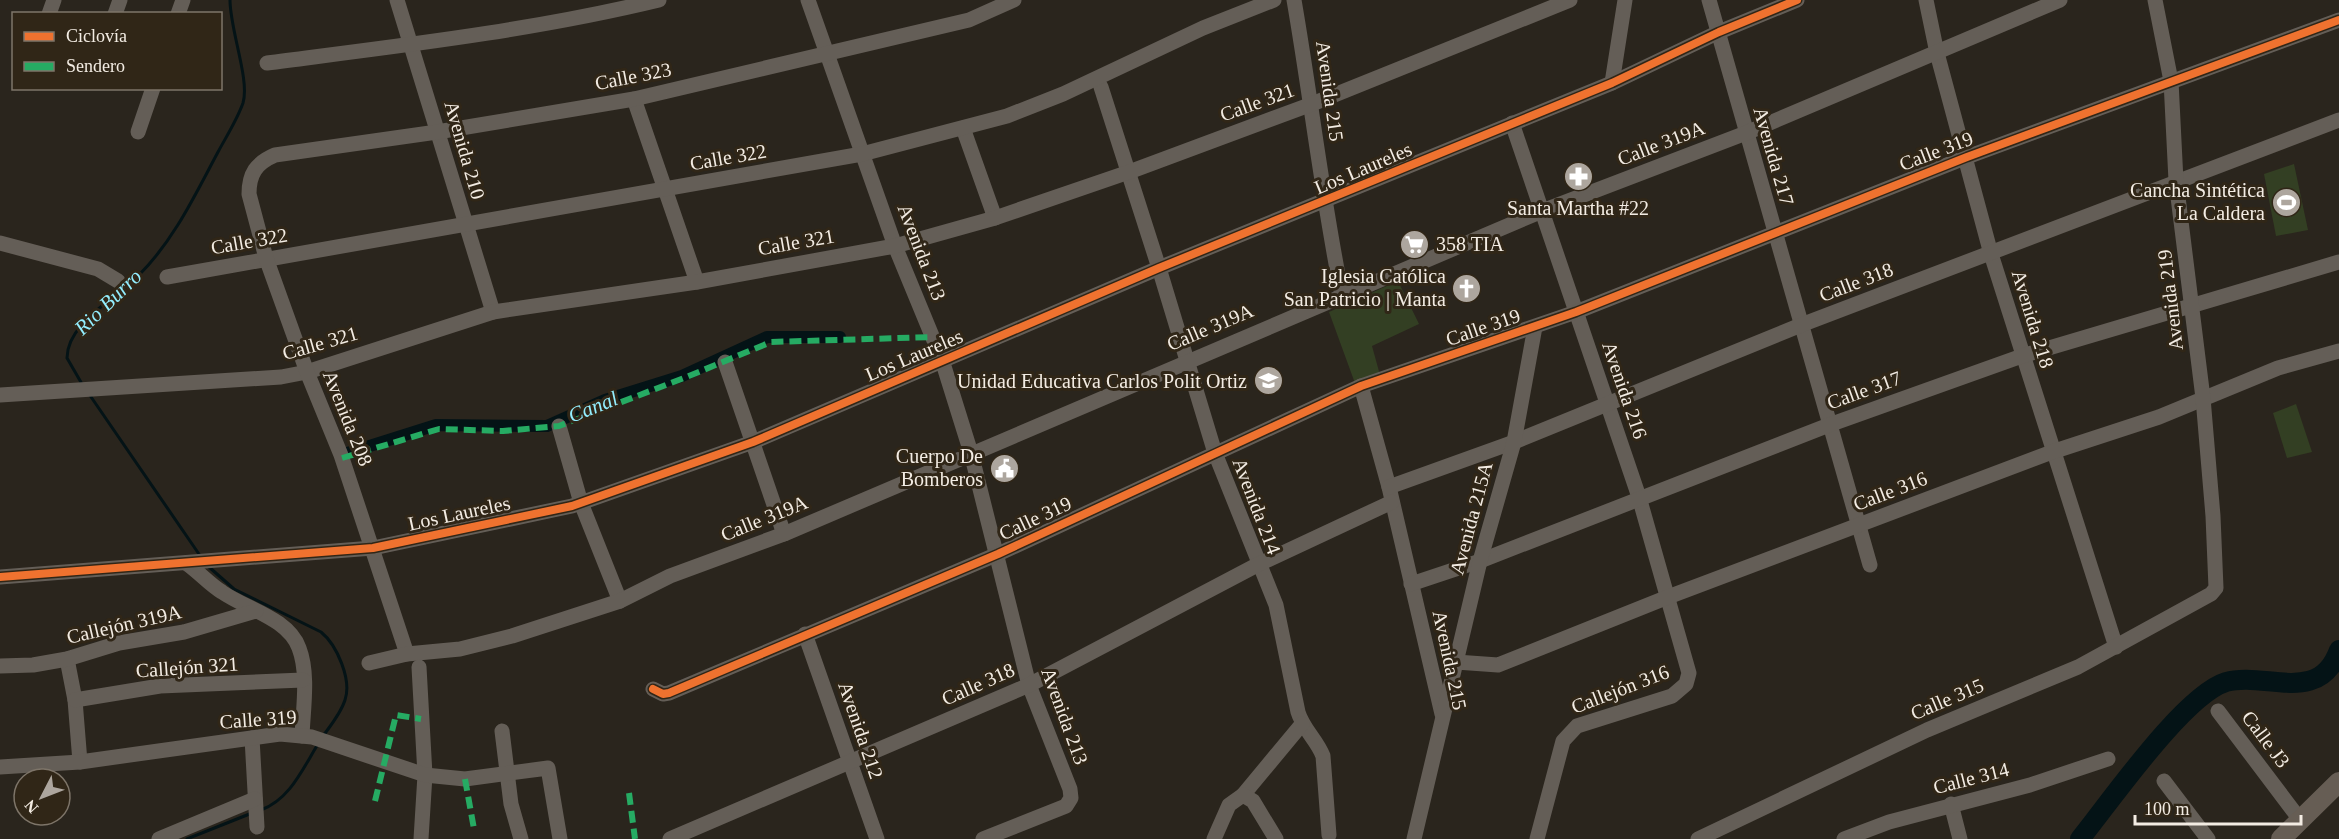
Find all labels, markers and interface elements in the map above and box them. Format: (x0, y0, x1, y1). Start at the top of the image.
legend (12, 12, 222, 90)
text: Ciclovía (66, 26, 127, 46)
street label: Avenida 215 (1312, 39, 1348, 143)
text: Sendero (66, 56, 125, 76)
street label: Calle 323 (593, 58, 673, 94)
street label: Calle 321 (1217, 78, 1297, 126)
street label: Avenida 210 (440, 98, 490, 202)
street label: Avenida 217 (1749, 104, 1799, 208)
street label: Calle 319A (1614, 116, 1708, 170)
street label: Calle 319 (1896, 127, 1976, 175)
street label: Los Laureles (1311, 138, 1415, 198)
street label: Calle 322 (688, 139, 768, 175)
pharmacy icon: Santa Martha #22 (1562, 161, 1594, 193)
place label: Cancha Sintética La Caldera (2130, 179, 2265, 224)
sports icon: Cancha Sintética La Caldera (2270, 186, 2302, 218)
place label: Santa Martha #22 (1507, 197, 1649, 219)
street label: Avenida 213 (894, 201, 950, 303)
street label: Calle 322 (209, 223, 289, 259)
street label: Calle 321 (756, 224, 836, 260)
supermarket icon: 358 TIA (1399, 228, 1431, 260)
place label: 358 TIA (1436, 233, 1505, 255)
street label: Avenida 219 (2153, 248, 2187, 352)
street label: Calle 318 (1816, 258, 1896, 306)
water label: Rio Burro (69, 264, 146, 340)
place label: Iglesia Católica San Patricio | Manta (1284, 265, 1446, 311)
street label: Avenida 218 (2008, 267, 2058, 371)
church icon: Iglesia Católica San Patricio | Manta (1451, 272, 1483, 304)
street label: Calle 319A (1164, 299, 1257, 355)
street label: Calle 319 (1443, 304, 1523, 350)
street label: Calle 321 (280, 322, 360, 364)
street label: Los Laureles (862, 325, 966, 385)
street label: Avenida 216 (1598, 339, 1652, 441)
school or university icon: Unidad Educativa Carlos Polit Ortiz (1252, 365, 1284, 397)
street label: Calle 317 (1824, 366, 1904, 414)
street label: Avenida 208 (319, 367, 377, 469)
place label: Unidad Educativa Carlos Polit Ortiz (957, 370, 1247, 392)
water label: Canal (565, 386, 621, 428)
place label: Cuerpo De Bomberos (896, 445, 983, 490)
public building icon: Cuerpo De Bomberos (988, 452, 1020, 484)
street label: Avenida 214 (1229, 455, 1285, 557)
street label: Avenida 215A (1445, 459, 1497, 577)
street label: Calle 316 (1850, 467, 1930, 515)
street label: Calle 319A (717, 490, 811, 545)
street label: Los Laureles (406, 491, 512, 535)
street label: Calle 319 (995, 492, 1075, 544)
street label: Callejón 319A (64, 600, 184, 649)
street label: Avenida 215 (1429, 608, 1471, 712)
street label: Callejón 321 (135, 652, 239, 683)
street label: Calle 318 (938, 658, 1018, 710)
street label: Callejón 316 (1568, 660, 1672, 719)
street label: Avenida 213 (1037, 665, 1093, 767)
street label: Calle 315 (1907, 674, 1987, 724)
street label: Avenida 212 (834, 679, 888, 781)
street label: Calle 319 (219, 705, 297, 733)
street label: Calle J3 (2238, 706, 2294, 772)
street label: Calle 314 (1931, 758, 2011, 798)
north arrow (12, 767, 72, 827)
scale bar (2135, 788, 2302, 826)
text: N (21, 796, 41, 817)
text: 100 m (2144, 799, 2190, 819)

